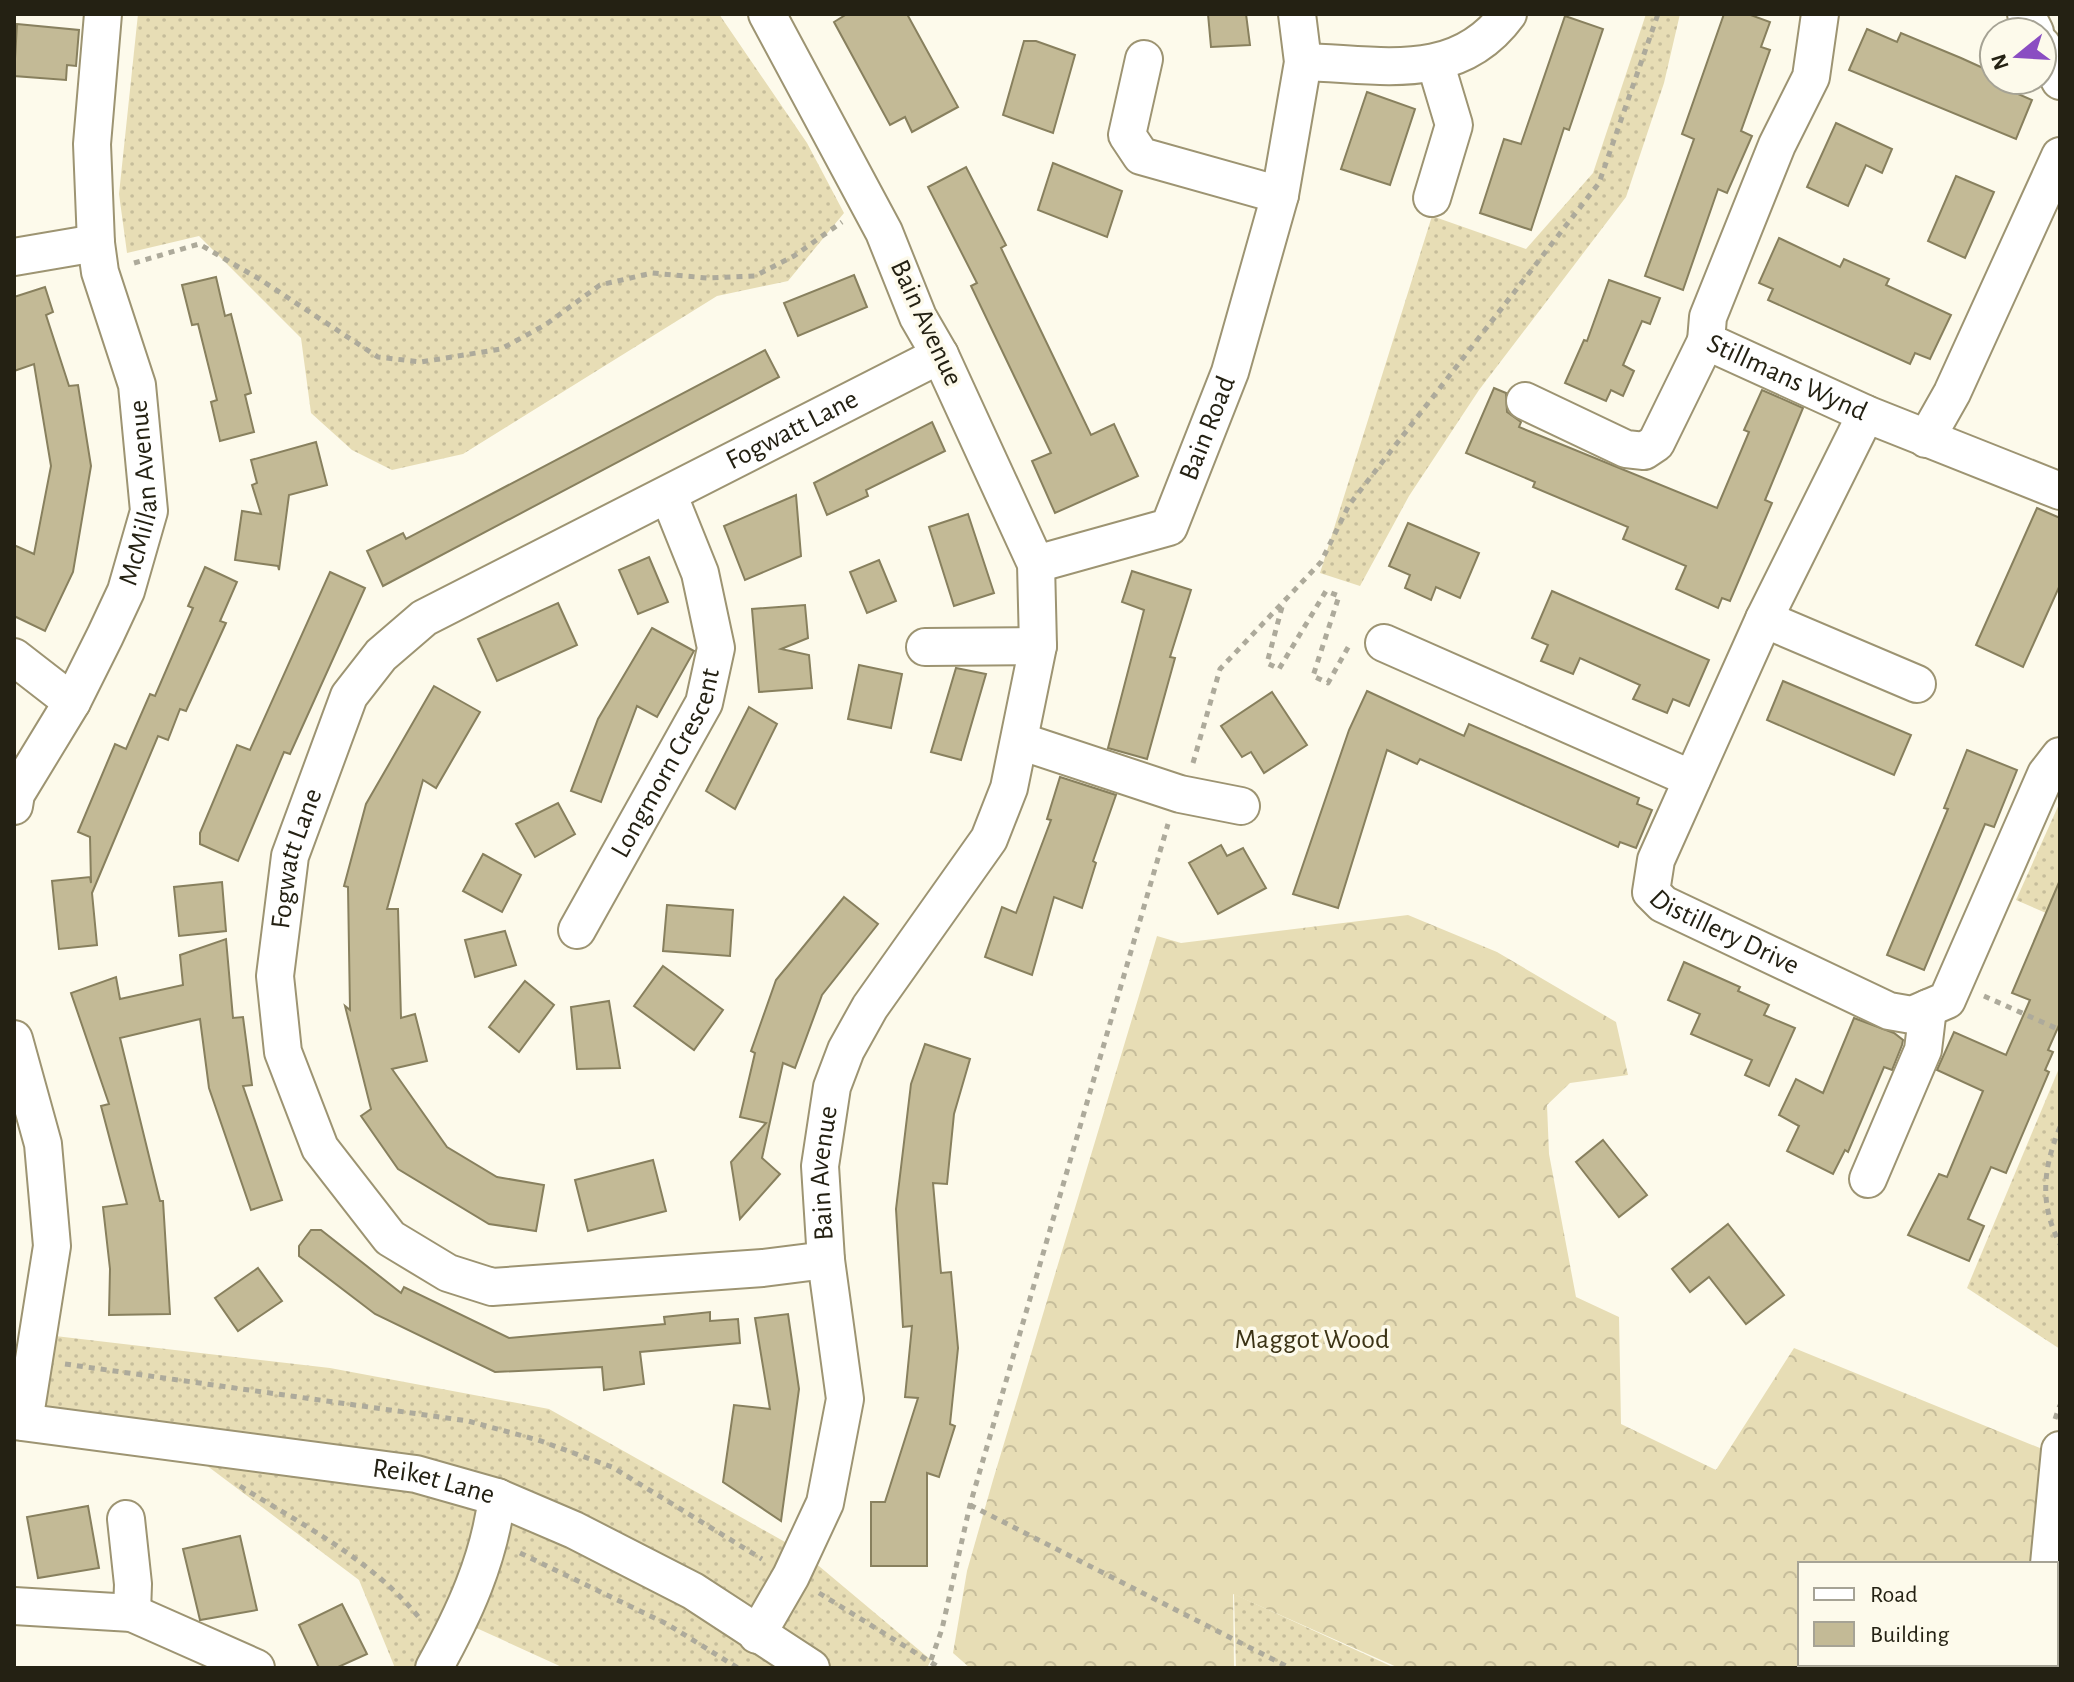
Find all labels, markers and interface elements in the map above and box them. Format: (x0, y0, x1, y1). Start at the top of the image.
north arrow (1978, 16, 2058, 96)
text: N (1987, 51, 2013, 73)
street label: Bain Avenue (885, 256, 967, 390)
street label: Stillmans Wynd (1703, 329, 1871, 426)
street label: Bain Road (1175, 372, 1241, 485)
street label: Fogwatt Lane (722, 385, 863, 475)
street label: McMillan Avenue (114, 399, 163, 589)
street label: Longmorn Crescent (606, 666, 725, 863)
street label: Fogwatt Lane (267, 785, 328, 931)
street label: Distillery Drive (1644, 885, 1803, 980)
street label: Bain Avenue (805, 1104, 843, 1242)
park label: Maggot Wood (1234, 1326, 1390, 1354)
street label: Reiket Lane (371, 1454, 498, 1510)
legend (1798, 1562, 2058, 1666)
text: Road (1870, 1583, 1918, 1607)
text: Building (1870, 1623, 1949, 1647)

